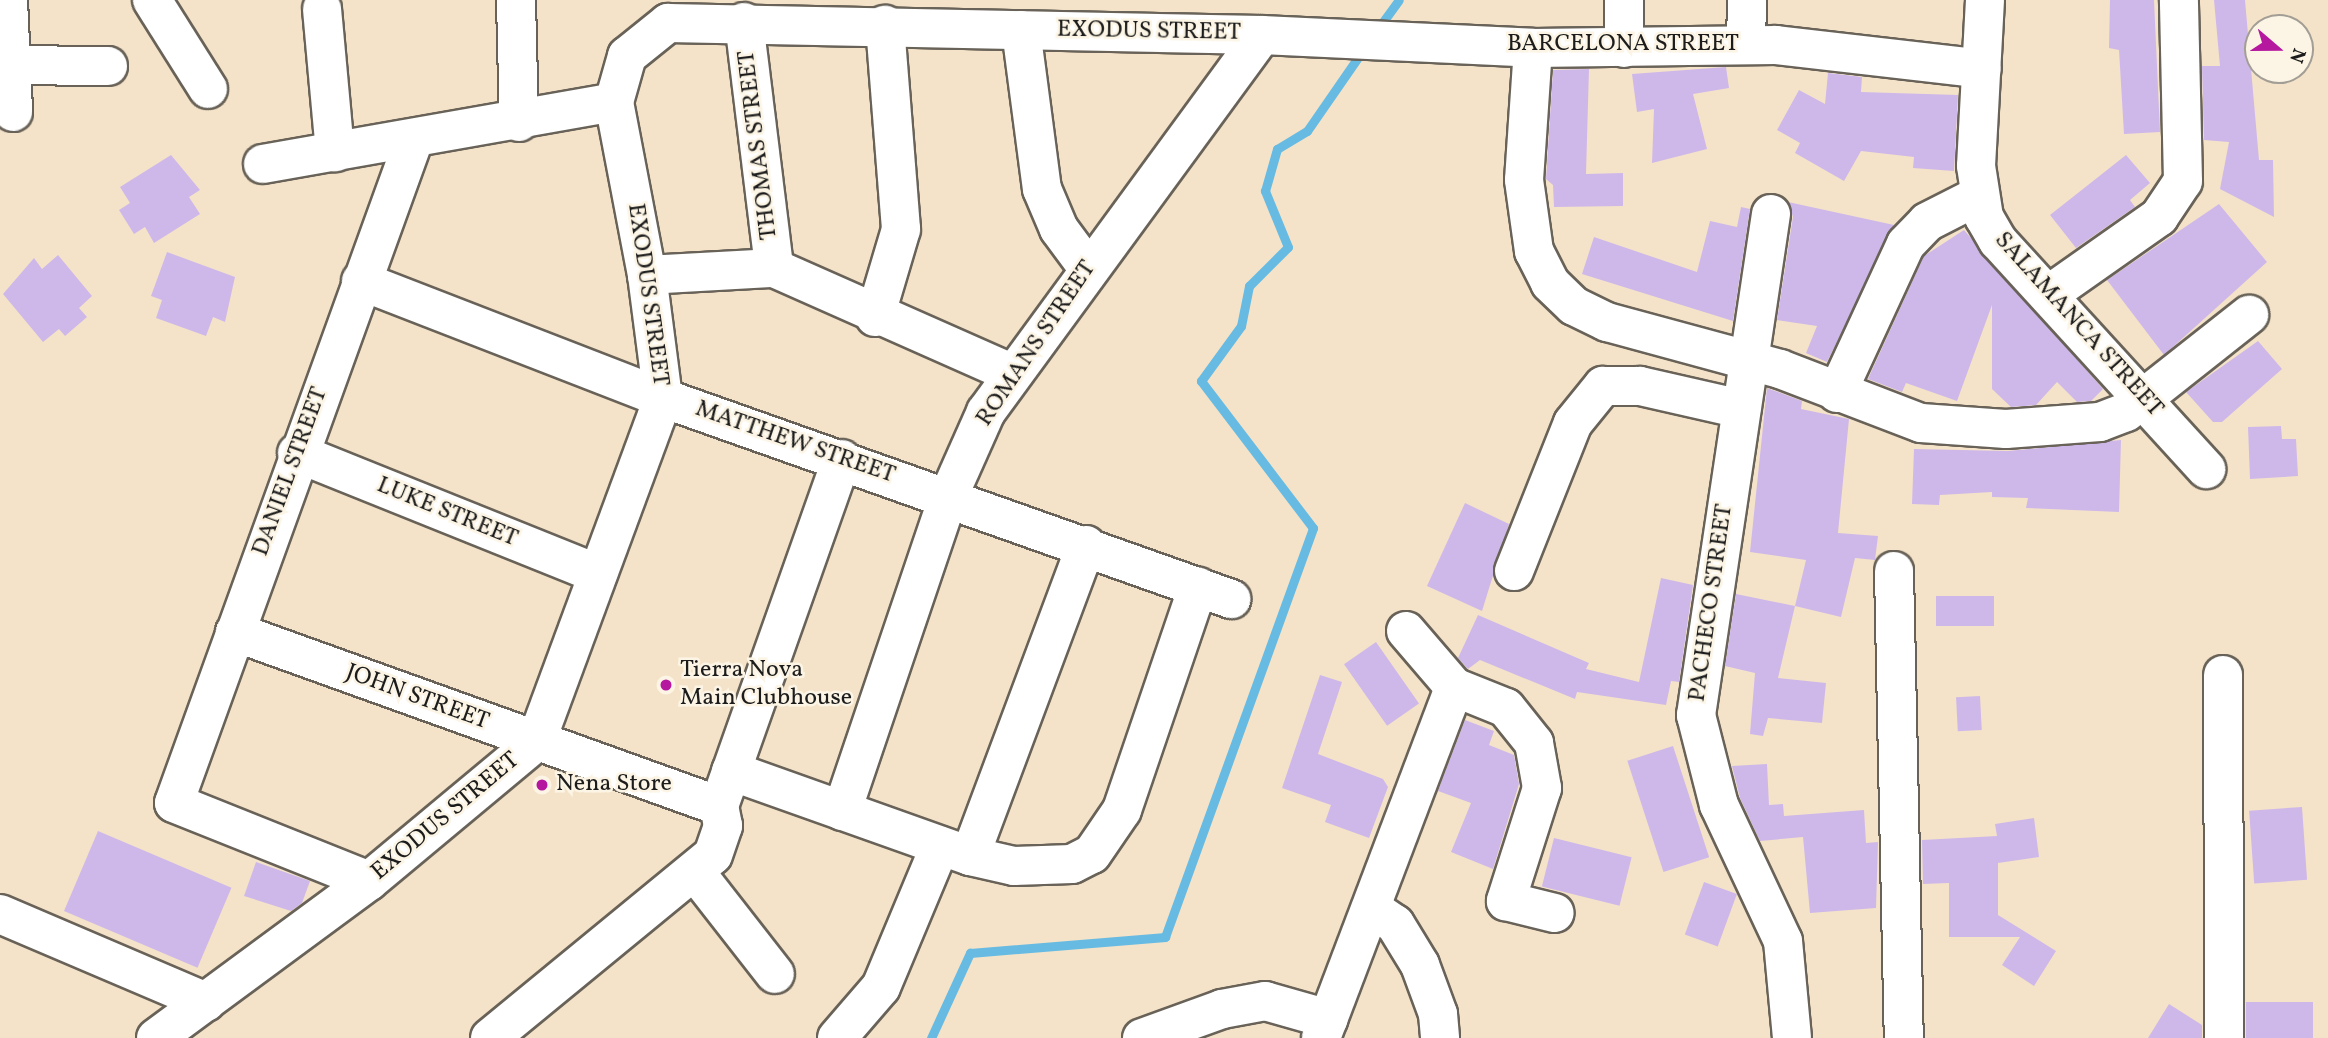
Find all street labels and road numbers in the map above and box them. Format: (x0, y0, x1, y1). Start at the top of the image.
street label: EXODUS STREET (1057, 16, 1241, 48)
street label: BARCELONA STREET (1507, 31, 1739, 59)
street label: THOMAS STREET (733, 49, 785, 241)
street label: EXODUS STREET (620, 202, 674, 388)
street label: SALAMANCA STREET (1987, 227, 2169, 423)
street label: ROMANS STREET (971, 256, 1103, 432)
street label: DANIEL STREET (247, 384, 335, 560)
street label: MATTHEW STREET (691, 395, 899, 491)
street label: LUKE STREET (372, 472, 522, 554)
street label: PACHECO STREET (1684, 502, 1740, 704)
street label: JOHN STREET (341, 659, 493, 737)
street label: EXODUS STREET (366, 747, 526, 887)

